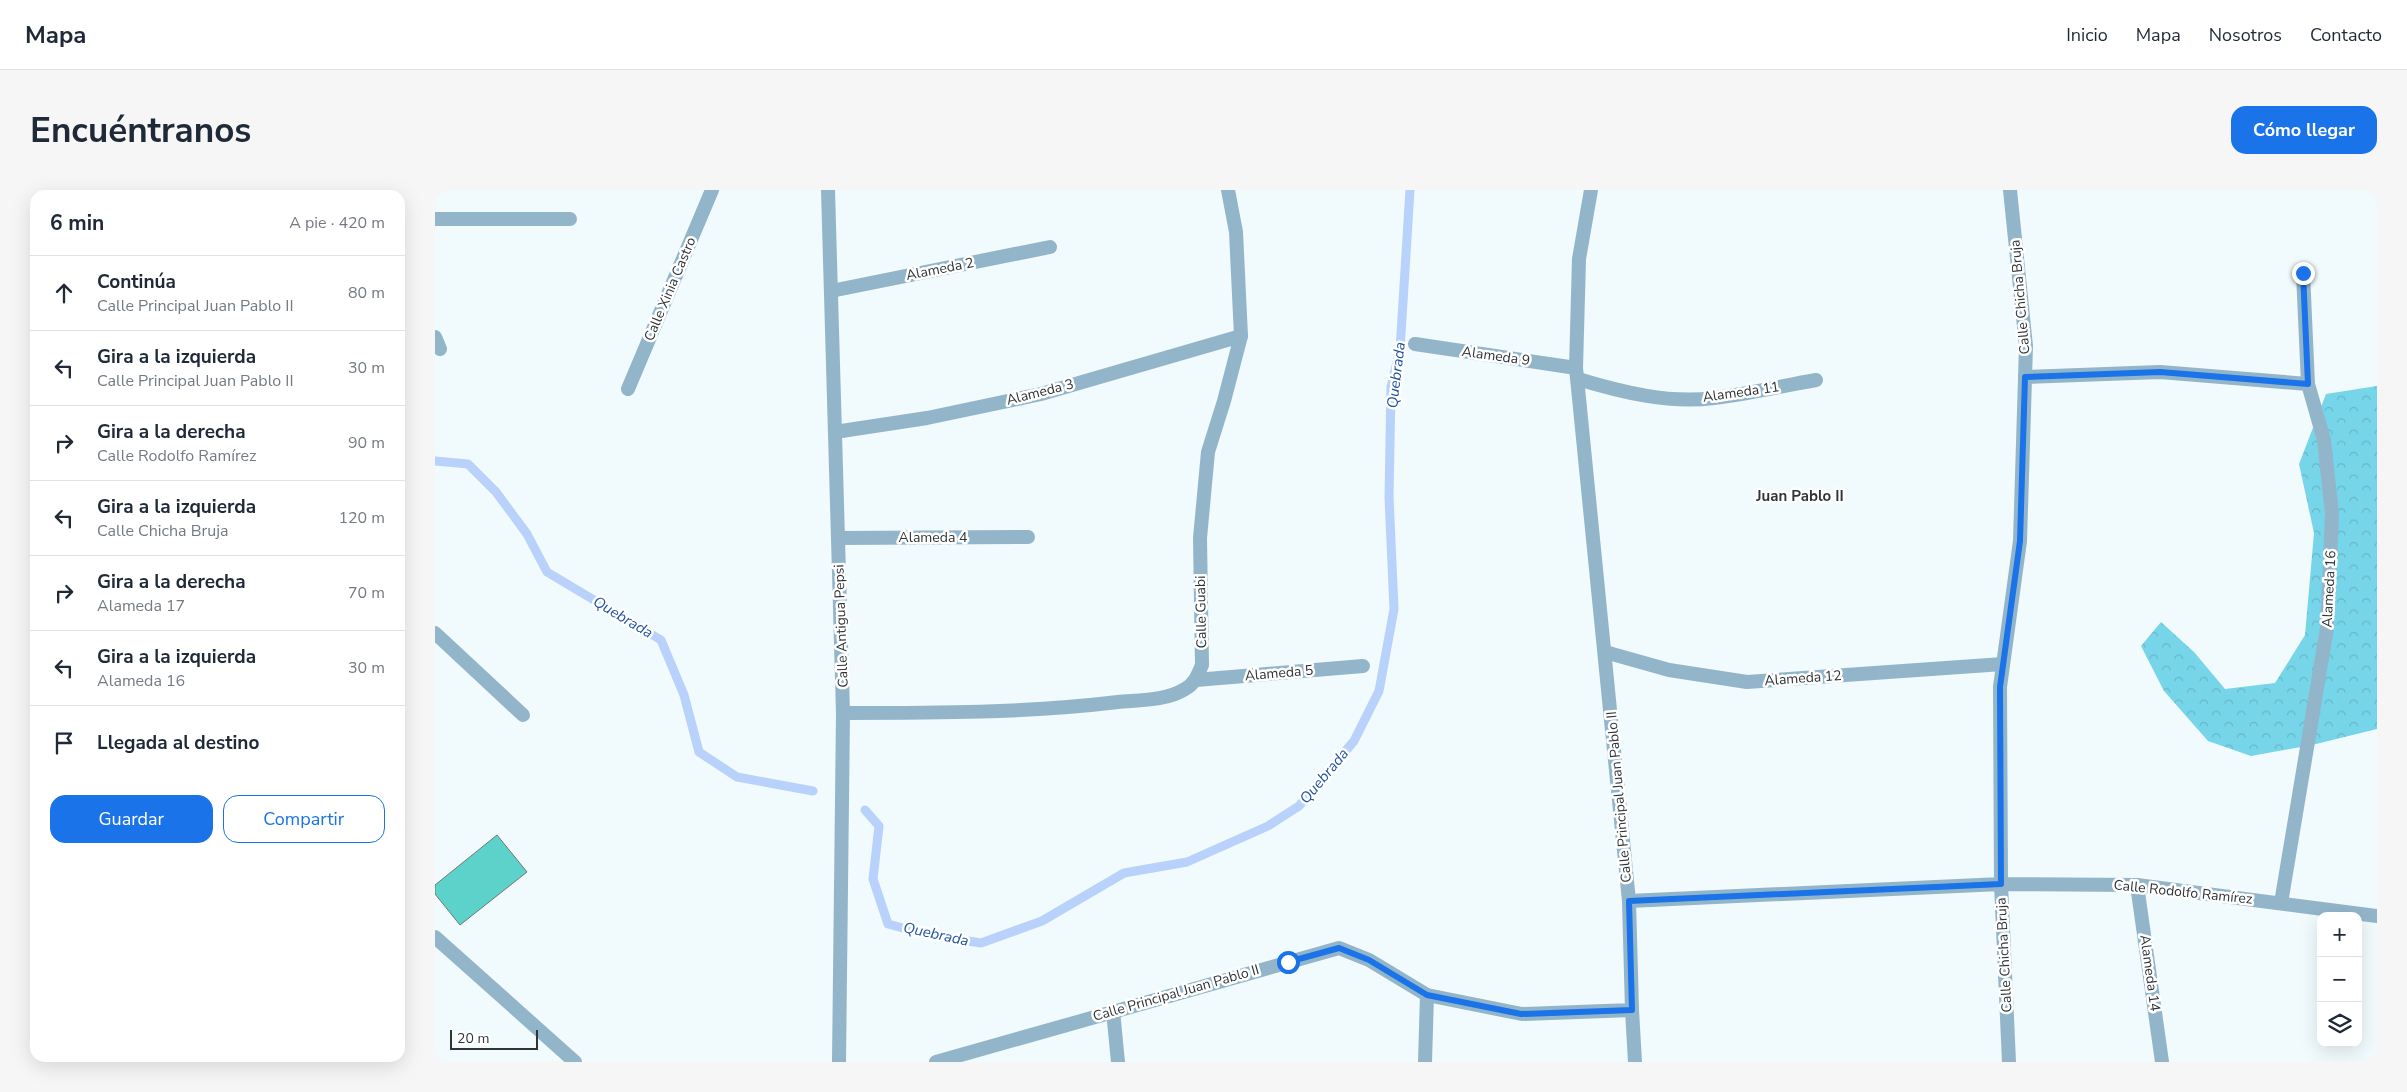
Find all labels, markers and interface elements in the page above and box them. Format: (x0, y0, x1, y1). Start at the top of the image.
text: Mapa (25, 19, 87, 51)
text: Inicio (2066, 23, 2108, 47)
text: Mapa (2136, 23, 2181, 47)
text: Nosotros (2209, 23, 2282, 47)
text: Contacto (2310, 23, 2382, 47)
button: Cómo llegar (2231, 106, 2377, 154)
text: Encuéntranos (30, 107, 251, 154)
text: 6 min (50, 209, 104, 237)
text: A pie · 420 m (289, 212, 385, 234)
street label: Calle Xinia Castro (640, 234, 701, 344)
street label: Calle Chicha Bruja (2006, 239, 2034, 355)
street label: Alameda 2 (904, 253, 976, 285)
route end (2292, 262, 2315, 285)
text: Continúa (97, 269, 176, 295)
icon: ahead (50, 279, 78, 307)
text: 80 m (348, 282, 385, 304)
text: Calle Principal Juan Pablo II (97, 295, 294, 317)
water label: Quebrada (1382, 341, 1410, 409)
street label: Alameda 9 (1461, 342, 1531, 370)
text: Gira a la izquierda (97, 344, 256, 370)
icon: left (50, 354, 78, 382)
text: 30 m (348, 357, 385, 379)
text: Calle Principal Juan Pablo II (97, 370, 294, 392)
street label: Alameda 3 (1004, 374, 1076, 410)
street label: Alameda 11 (1701, 377, 1781, 407)
text: Gira a la derecha (97, 419, 246, 445)
icon: right (50, 429, 78, 457)
text: 90 m (348, 432, 385, 454)
text: Calle Rodolfo Ramírez (97, 445, 256, 467)
district label: Juan Pablo II (1755, 486, 1844, 506)
text: Gira a la izquierda (97, 494, 256, 520)
icon: left (50, 504, 78, 532)
text: 120 m (338, 507, 385, 529)
text: Calle Chicha Bruja (97, 520, 228, 542)
street label: Alameda 4 (899, 528, 967, 547)
street label: Alameda 16 (2317, 550, 2341, 628)
street label: Calle Antigua Pepsi (829, 564, 853, 688)
text: Gira a la derecha (97, 569, 246, 595)
street label: Calle Guabi (1191, 575, 1211, 649)
icon: right (50, 579, 78, 607)
text: 70 m (348, 582, 385, 604)
water label: Quebrada (589, 591, 657, 643)
text: Alameda 17 (97, 595, 185, 617)
text: Gira a la izquierda (97, 644, 256, 670)
icon: left (50, 654, 78, 682)
text: 30 m (348, 657, 385, 679)
street label: Alameda 5 (1244, 661, 1314, 685)
street label: Alameda 12 (1764, 666, 1842, 690)
text: Alameda 16 (97, 670, 185, 692)
street label: Calle Principal Juan Pablo II (1602, 711, 1636, 883)
icon: arrive (50, 729, 78, 757)
text: Llegada al destino (97, 730, 259, 756)
water label: Quebrada (1295, 744, 1353, 808)
button: Guardar (50, 795, 213, 843)
button: Compartir (223, 795, 385, 843)
street label: Calle Rodolfo Ramírez (2113, 875, 2254, 909)
street label: Calle Chicha Bruja (1992, 897, 2016, 1013)
map controls (2317, 912, 2362, 1047)
button: + (2317, 912, 2362, 957)
water label: Quebrada (901, 917, 971, 951)
street label: Alameda 14 (2135, 933, 2165, 1013)
route start (1277, 951, 1300, 974)
button: − (2317, 957, 2362, 1002)
street label: Calle Principal Juan Pablo II (1091, 960, 1261, 1026)
button: layers (2317, 1002, 2362, 1047)
scale bar (450, 1027, 537, 1050)
text: 20 m (457, 1029, 489, 1048)

